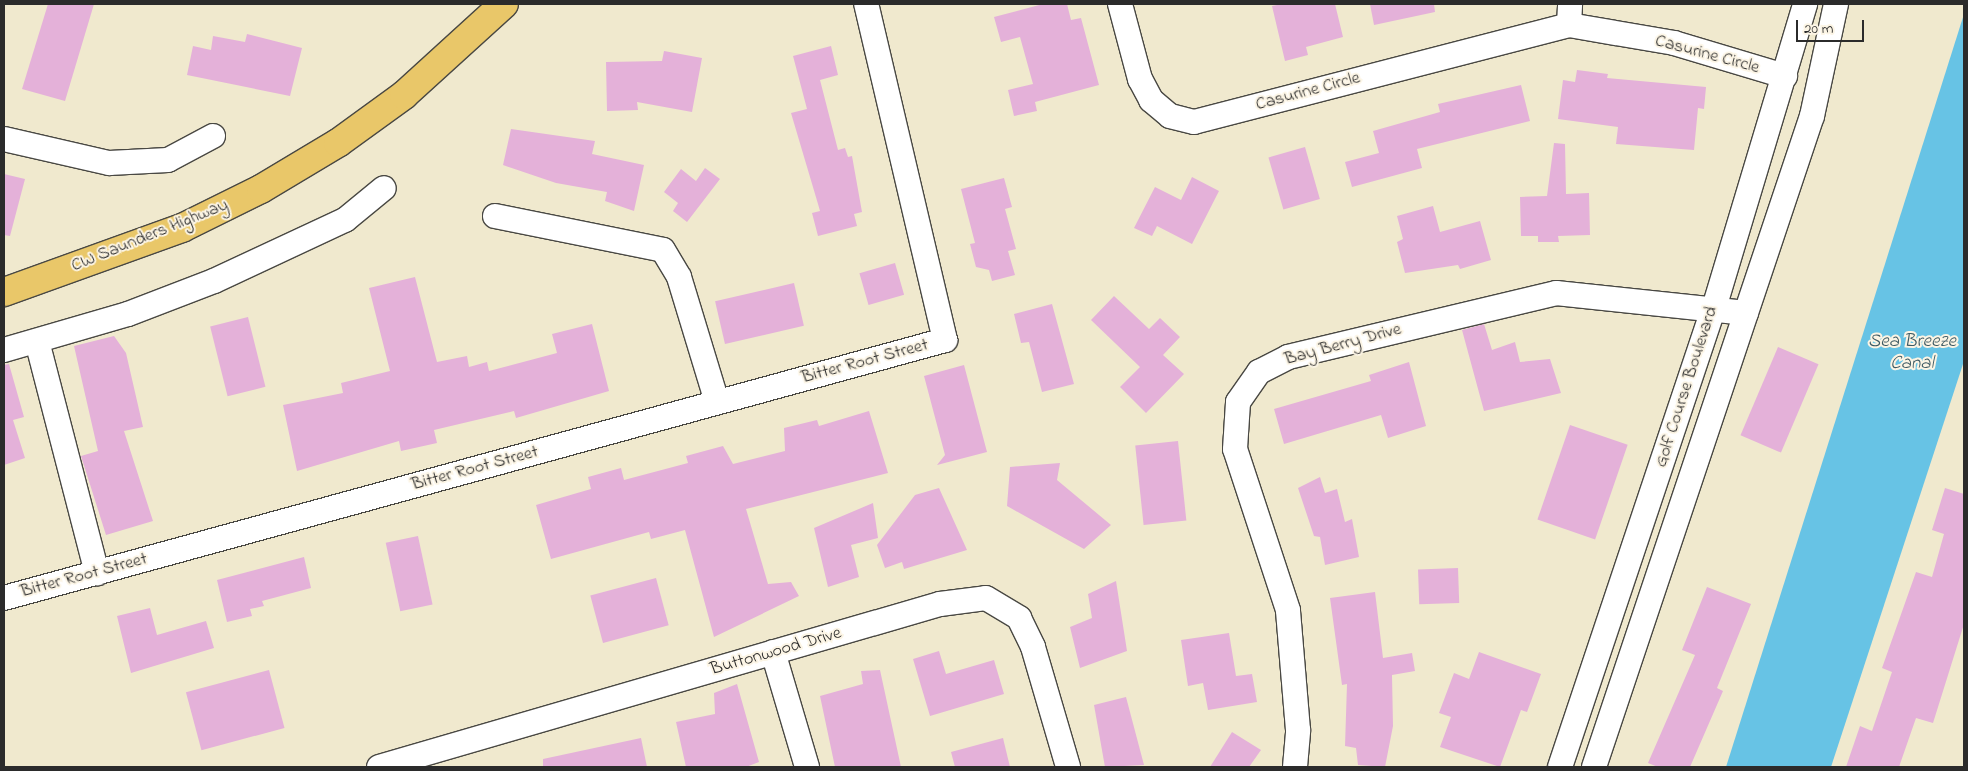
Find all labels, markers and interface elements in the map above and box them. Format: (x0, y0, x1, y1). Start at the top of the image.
scale bar (1798, 10, 1866, 42)
text: 20 m (1804, 18, 1833, 40)
street label: Casurine Circle (1653, 31, 1761, 79)
street label: Casurine Circle (1254, 68, 1362, 116)
street label: CW Saunders Highway (68, 195, 232, 277)
street label: Golf Course Boulevard (1651, 304, 1723, 470)
street label: Bay Berry Drive (1282, 319, 1404, 371)
water label: Sea Breeze Canal (1868, 331, 1956, 375)
street label: Bitter Root Street (799, 335, 931, 389)
street label: Bitter Root Street (409, 442, 541, 496)
street label: Bitter Root Street (18, 549, 150, 603)
street label: Buttonwood Drive (708, 623, 844, 681)

